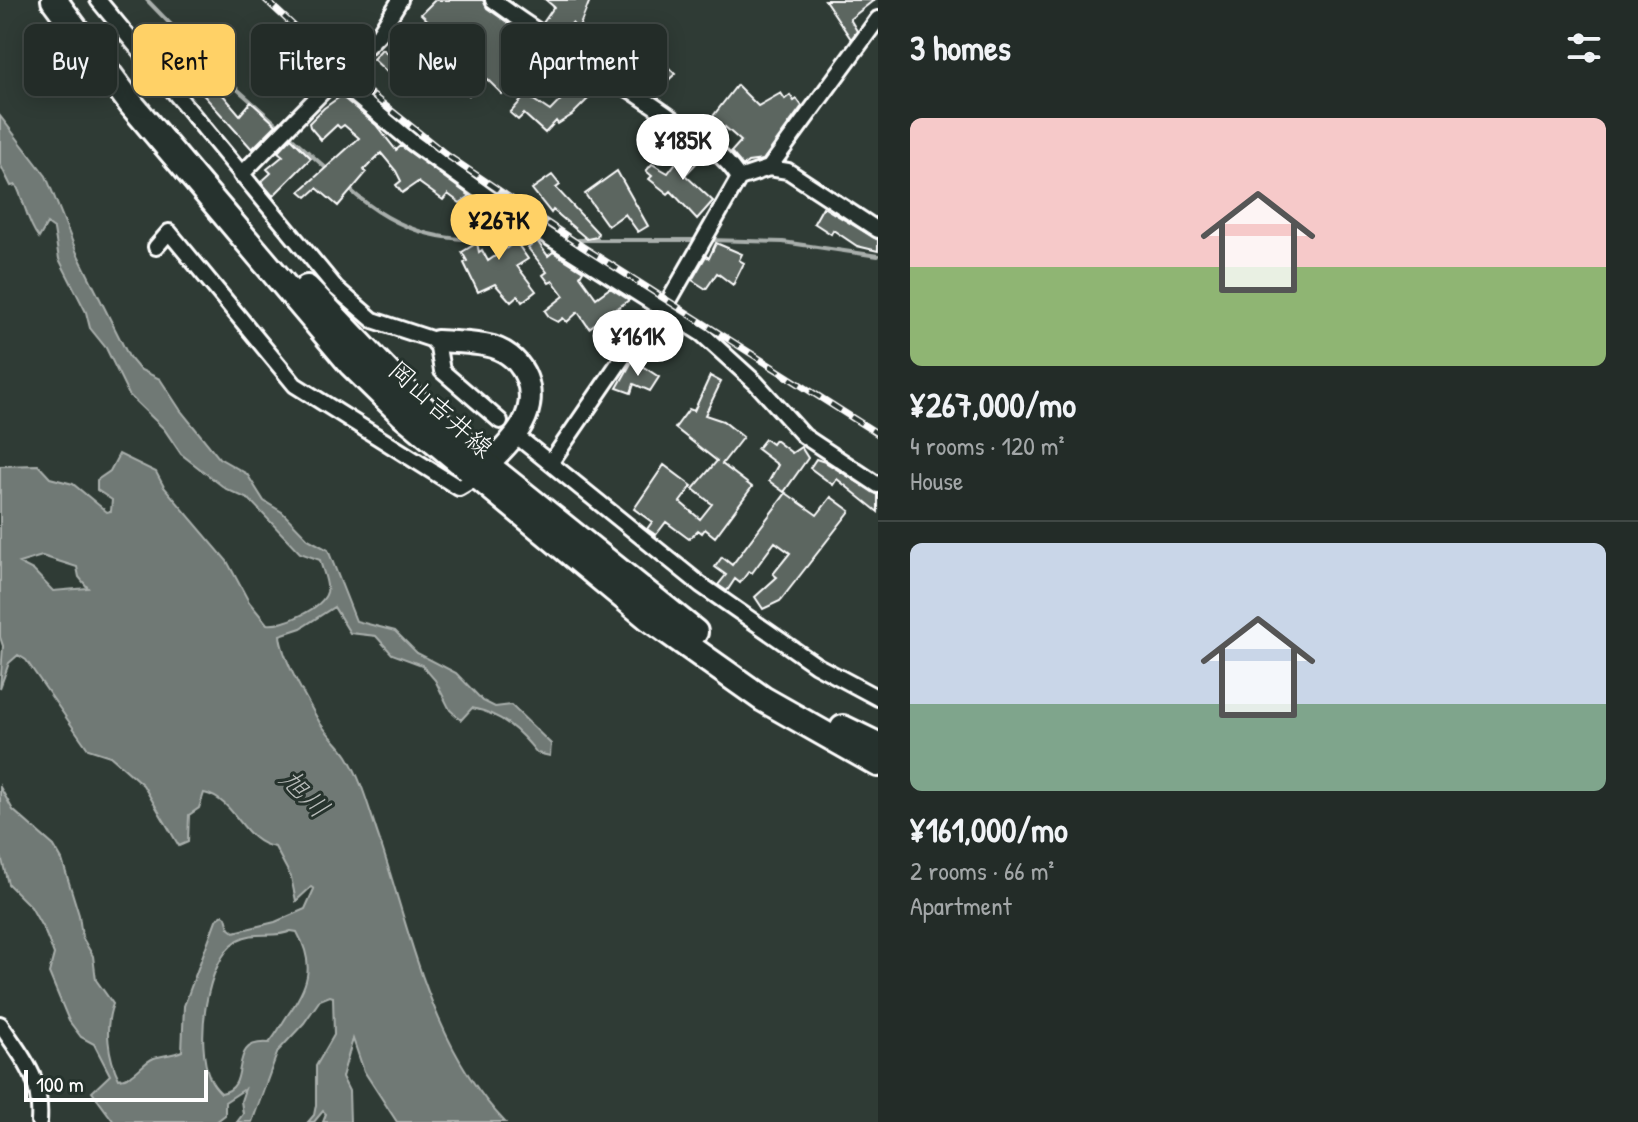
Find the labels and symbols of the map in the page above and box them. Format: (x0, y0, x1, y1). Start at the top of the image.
pin: ¥185K (627, 114, 739, 182)
pin: ¥267K (443, 194, 555, 262)
pin: ¥161K (582, 310, 694, 378)
street label: 岡山吉井線 (381, 352, 501, 465)
water label: 旭川 (272, 760, 338, 826)
scale bar (24, 1066, 208, 1102)

